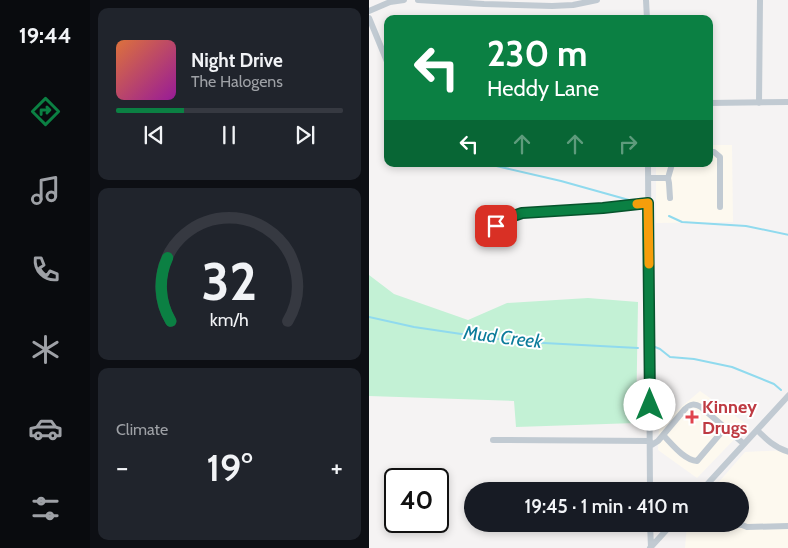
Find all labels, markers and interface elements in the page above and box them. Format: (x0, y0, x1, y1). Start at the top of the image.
text: 19:44 (19, 22, 71, 49)
text: 230 m (487, 32, 587, 75)
icon: left (404, 35, 469, 100)
text: Night Drive (191, 49, 283, 72)
text: The Halogens (191, 72, 283, 91)
text: Heddy Lane (487, 75, 599, 102)
icon: directions (28, 94, 63, 129)
icon: previous (140, 121, 168, 149)
icon: pause (215, 121, 243, 149)
icon: next (291, 121, 319, 149)
icon: left (455, 130, 483, 158)
icon: ahead (508, 130, 536, 158)
icon: ahead (561, 130, 589, 158)
icon: right (614, 130, 642, 158)
icon: music (28, 173, 63, 208)
pin (475, 205, 517, 247)
icon: arrive (482, 212, 510, 240)
text: 32 (202, 250, 257, 313)
icon: phone (28, 252, 63, 287)
text: km/h (210, 309, 249, 330)
water label: Mud Creek (461, 321, 545, 353)
icon: climate (28, 332, 63, 367)
position arrow (623, 378, 675, 430)
place label: Kinney Drugs (702, 396, 757, 439)
icon: car (28, 411, 63, 446)
marker: Kinney Drugs (686, 411, 698, 423)
text: Climate (116, 420, 168, 439)
text: 19° (207, 444, 252, 491)
text: − (116, 450, 128, 484)
text: + (331, 450, 343, 484)
speed limit sign: 40 (384, 468, 449, 533)
icon: filters (28, 491, 63, 526)
text: 19:45 · 1 min · 410 m (524, 495, 689, 518)

